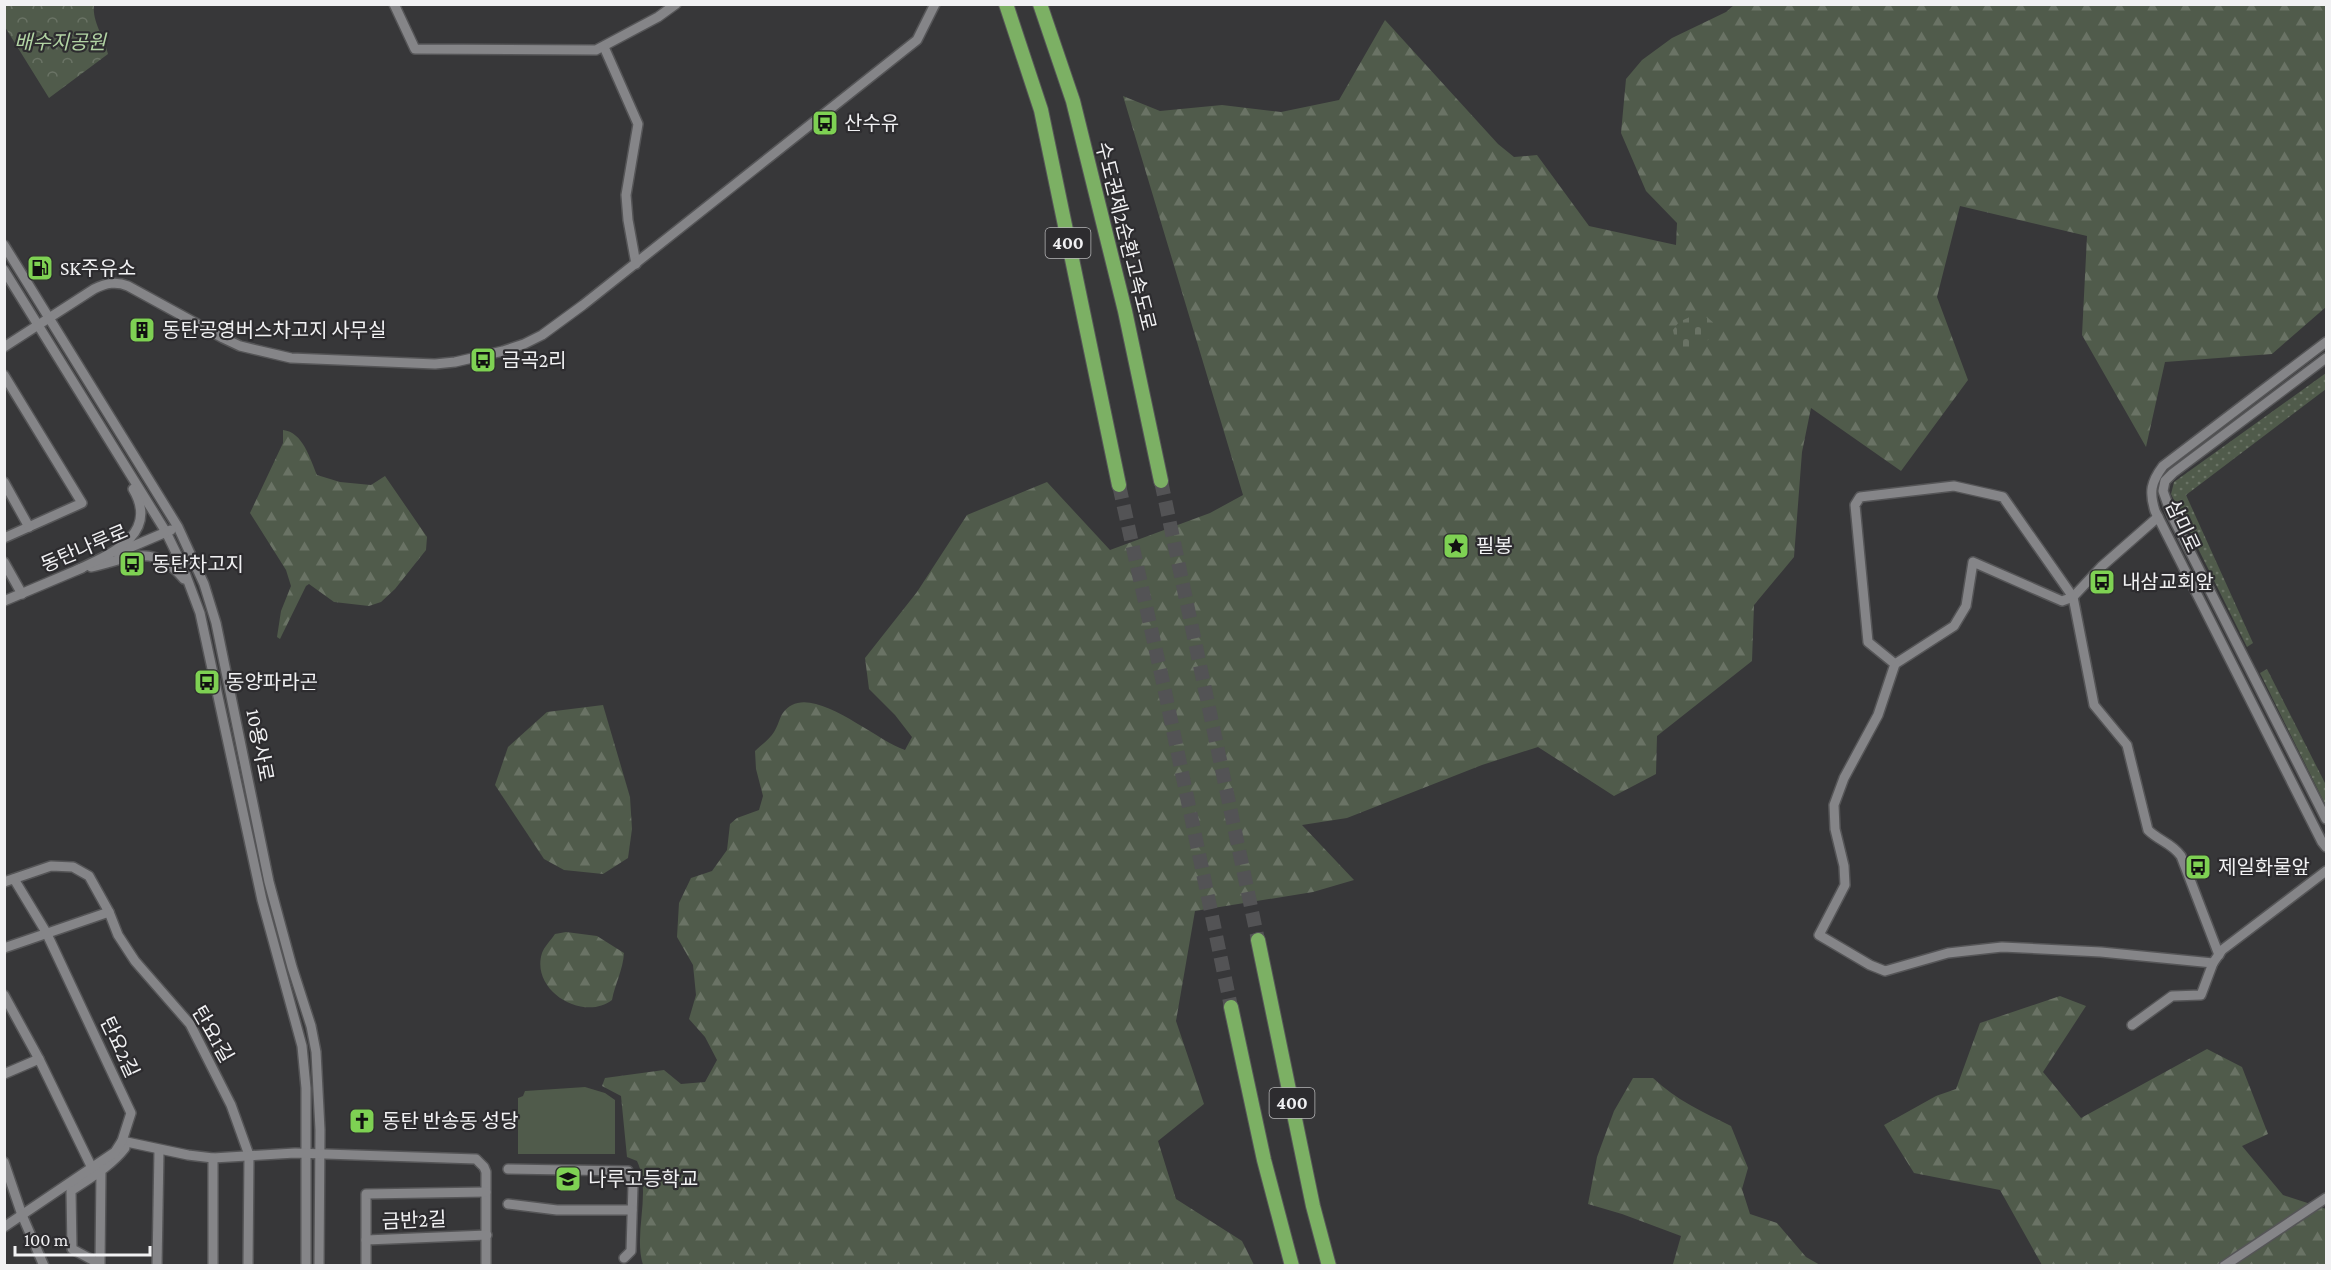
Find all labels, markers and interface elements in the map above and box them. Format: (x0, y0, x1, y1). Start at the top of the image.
park label: 배수지공원 (14, 31, 108, 53)
bus stop icon: 산수유 (810, 108, 840, 138)
place label: 산수유 (844, 112, 899, 134)
street label: 수도권제2순환고속도로 (1092, 139, 1160, 333)
road number: 400 (1046, 228, 1090, 258)
fuel station icon: SK주유소 (25, 253, 55, 283)
place label: SK주유소 (60, 257, 136, 279)
building icon: 동탄공영버스차고지 사무실 (127, 315, 157, 345)
place label: 동탄공영버스차고지 사무실 (162, 319, 387, 341)
bus stop icon: 금곡2리 (468, 345, 498, 375)
place label: 금곡2리 (502, 349, 567, 371)
street label: 삼미로 (2161, 496, 2205, 556)
street label: 동탄나루로 (37, 520, 131, 576)
place icon: 필봉 (1441, 531, 1471, 561)
place label: 필봉 (1476, 535, 1513, 557)
bus stop icon: 동탄차고지 (117, 549, 147, 579)
place label: 동탄차고지 (152, 553, 244, 575)
bus stop icon: 내삼교회앞 (2087, 567, 2117, 597)
place label: 내삼교회앞 (2122, 571, 2214, 593)
bus stop icon: 동양파라곤 (192, 667, 222, 697)
place label: 동양파라곤 (226, 671, 318, 693)
street label: 10용사로 (242, 707, 278, 783)
bus stop icon: 제일화물앞 (2183, 852, 2213, 882)
place label: 제일화물앞 (2218, 856, 2310, 878)
street label: 탄요1길 (188, 1002, 238, 1066)
street label: 탄요2길 (96, 1013, 144, 1081)
road number: 400 (1270, 1088, 1314, 1118)
church icon: 동탄 반송동 성당 (347, 1106, 377, 1136)
place label: 동탄 반송동 성당 (382, 1110, 518, 1132)
school or university icon: 나루고등학교 (553, 1164, 583, 1194)
place label: 나루고등학교 (588, 1168, 698, 1190)
street label: 금반2길 (381, 1208, 447, 1232)
scale bar (15, 1219, 150, 1257)
text: 100 m (24, 1230, 69, 1250)

